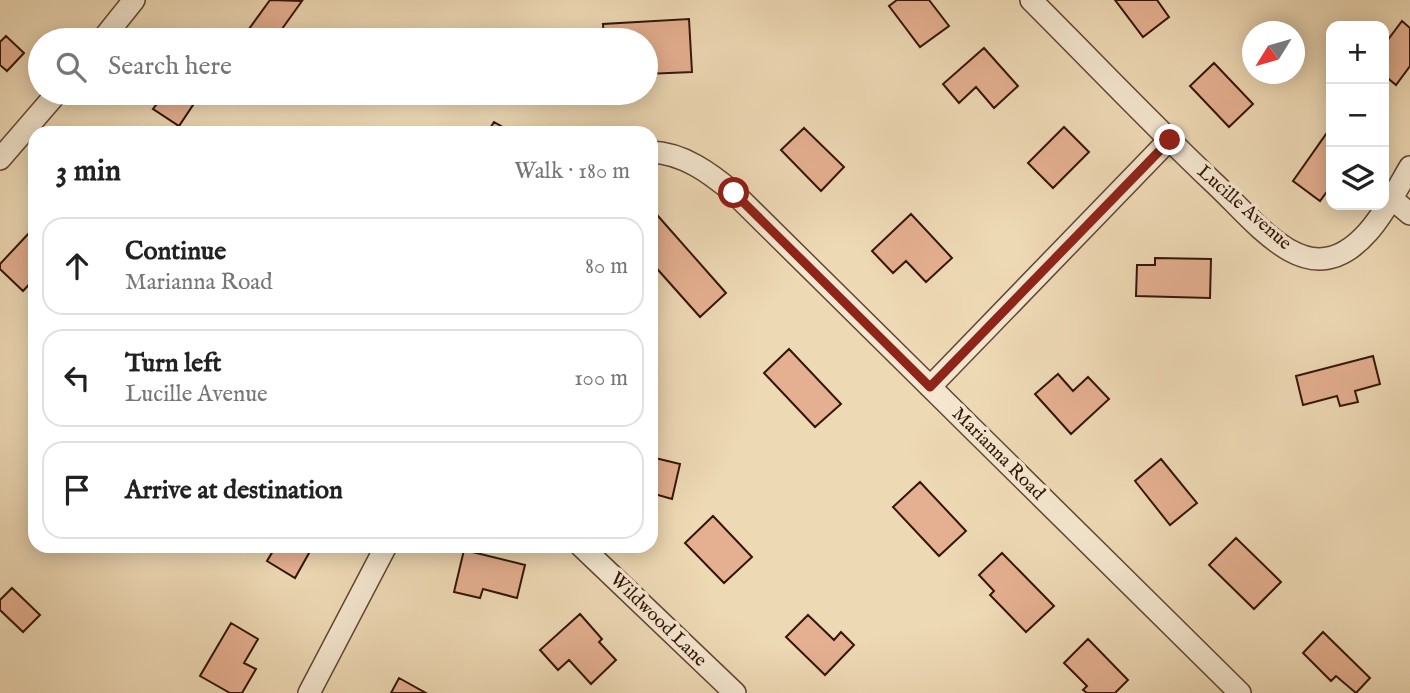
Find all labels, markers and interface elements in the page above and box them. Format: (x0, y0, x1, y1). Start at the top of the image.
north arrow (1242, 21, 1305, 84)
map controls (1326, 21, 1389, 210)
button: + (1326, 21, 1389, 84)
search box (28, 28, 658, 105)
icon: search (52, 48, 90, 86)
text: Search here (108, 50, 232, 83)
button: − (1326, 84, 1389, 147)
route end (1154, 124, 1185, 155)
button: layers (1326, 147, 1389, 210)
text: 3 min (56, 153, 121, 191)
text: Walk · 180 m (514, 157, 630, 186)
street label: Lucille Avenue (1192, 160, 1297, 256)
route start (718, 177, 749, 208)
text: Continue (125, 235, 226, 268)
icon: ahead (58, 247, 96, 285)
text: 80 m (585, 252, 628, 281)
text: Marianna Road (125, 268, 273, 297)
text: Turn left (125, 347, 222, 380)
icon: left (58, 359, 96, 397)
text: 100 m (574, 364, 628, 393)
text: Lucille Avenue (125, 380, 268, 409)
street label: Marianna Road (946, 402, 1050, 506)
icon: arrive (58, 471, 96, 509)
text: Arrive at destination (125, 474, 343, 507)
street label: Wildwood Lane (604, 568, 712, 673)

